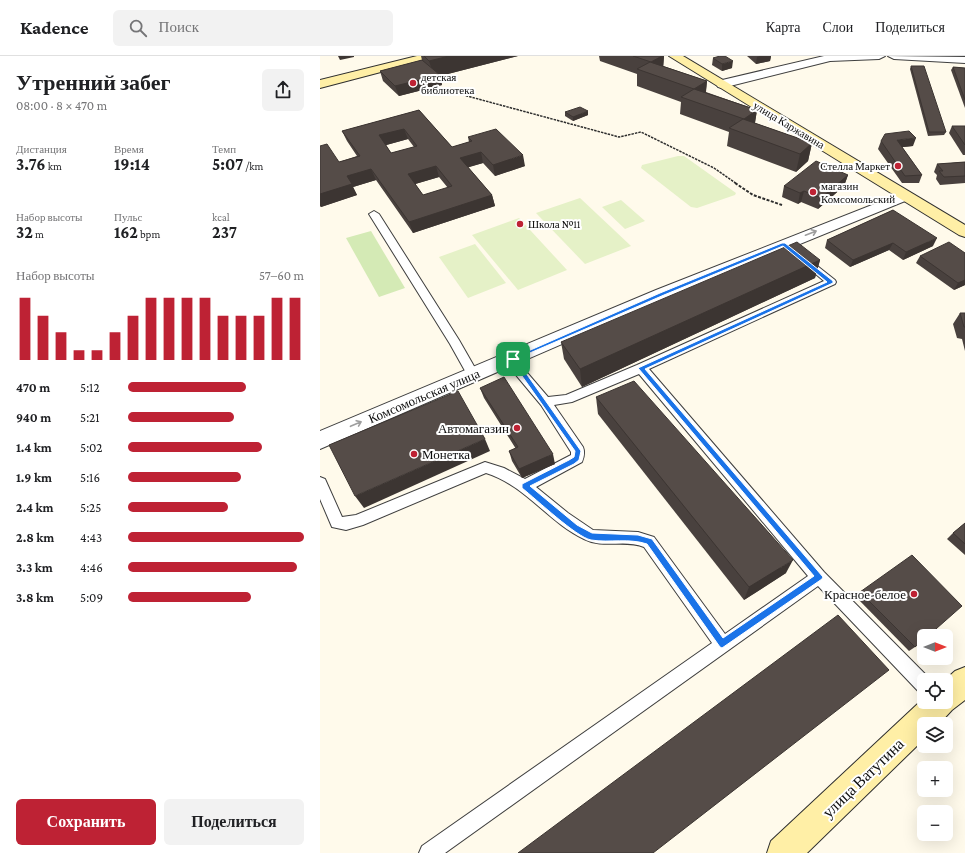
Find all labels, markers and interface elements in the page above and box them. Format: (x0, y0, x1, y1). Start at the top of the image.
search box (113, 10, 393, 46)
text: Kadence (20, 17, 89, 38)
icon: search (127, 17, 149, 39)
text: Поиск (159, 19, 199, 35)
text: Карта (766, 19, 800, 35)
text: Слои (822, 19, 853, 35)
text: Поделиться (875, 19, 945, 35)
button: share (262, 69, 304, 111)
text: Утренний забег (16, 70, 170, 95)
place label: детская библиотека (421, 71, 474, 96)
marker: детская библиотека (408, 78, 418, 88)
text: 08:00 · 8 × 470 m (16, 98, 107, 113)
street label: улица Каржавина (751, 99, 827, 151)
text: Дистанция (16, 143, 67, 155)
text: Время (114, 143, 144, 155)
text: Темп (212, 143, 236, 155)
text: 3.76 (16, 155, 46, 174)
text: 19:14 (114, 155, 150, 174)
text: 5:07 (212, 155, 243, 174)
text: km (46, 160, 62, 172)
text: /km (243, 160, 263, 172)
place label: Стелла Маркет (820, 160, 890, 172)
marker: Стелла Маркет (893, 161, 903, 171)
place label: магазин Комсомольский (821, 180, 895, 205)
marker: магазин Комсомольский (808, 187, 818, 197)
text: Набор высоты (16, 211, 83, 223)
text: Пульс (114, 211, 142, 223)
text: kcal (212, 211, 230, 223)
place label: Школа №11 (528, 218, 581, 230)
marker: Школа №11 (515, 219, 525, 229)
text: 32 (16, 223, 33, 242)
text: 162 (114, 223, 138, 242)
text: 237 (212, 223, 237, 242)
text: m (33, 228, 44, 240)
text: bpm (138, 228, 160, 240)
one-way arrow (805, 229, 817, 237)
text: Набор высоты (16, 268, 95, 283)
text: 57–60 m (259, 268, 304, 283)
pin (496, 342, 530, 376)
icon: arrive (502, 348, 524, 370)
street label: Комсомольская улица (366, 366, 482, 426)
text: 470 m (16, 380, 50, 395)
text: 5:12 (80, 380, 100, 395)
text: 940 m (16, 410, 51, 425)
text: 5:21 (80, 410, 100, 425)
one-way arrow (349, 420, 361, 428)
place label: Автомагазин (438, 421, 509, 436)
marker: Автомагазин (512, 423, 522, 433)
text: 1.4 km (16, 440, 52, 455)
text: 5:02 (80, 440, 103, 455)
place label: Монетка (422, 447, 470, 462)
marker: Монетка (409, 449, 419, 459)
text: 1.9 km (16, 470, 52, 485)
text: 5:16 (80, 470, 100, 485)
text: 2.4 km (16, 500, 54, 515)
text: 5:25 (80, 500, 101, 515)
text: 2.8 km (16, 530, 54, 545)
text: 4:43 (80, 530, 102, 545)
text: 3.3 km (16, 560, 53, 575)
text: 4:46 (80, 560, 103, 575)
place label: Красное-белое (824, 587, 906, 602)
marker: Красное-белое (909, 589, 919, 599)
text: 3.8 km (16, 590, 54, 605)
text: 5:09 (80, 590, 103, 605)
north arrow (917, 629, 953, 665)
map controls (917, 629, 953, 841)
button: locate (917, 673, 953, 709)
button: layers (917, 717, 953, 753)
street label: улица Ватутина (819, 735, 908, 822)
button: + (917, 761, 953, 797)
button: Сохранить (16, 799, 156, 845)
button: Поделиться (164, 799, 304, 845)
button: − (917, 805, 953, 841)

